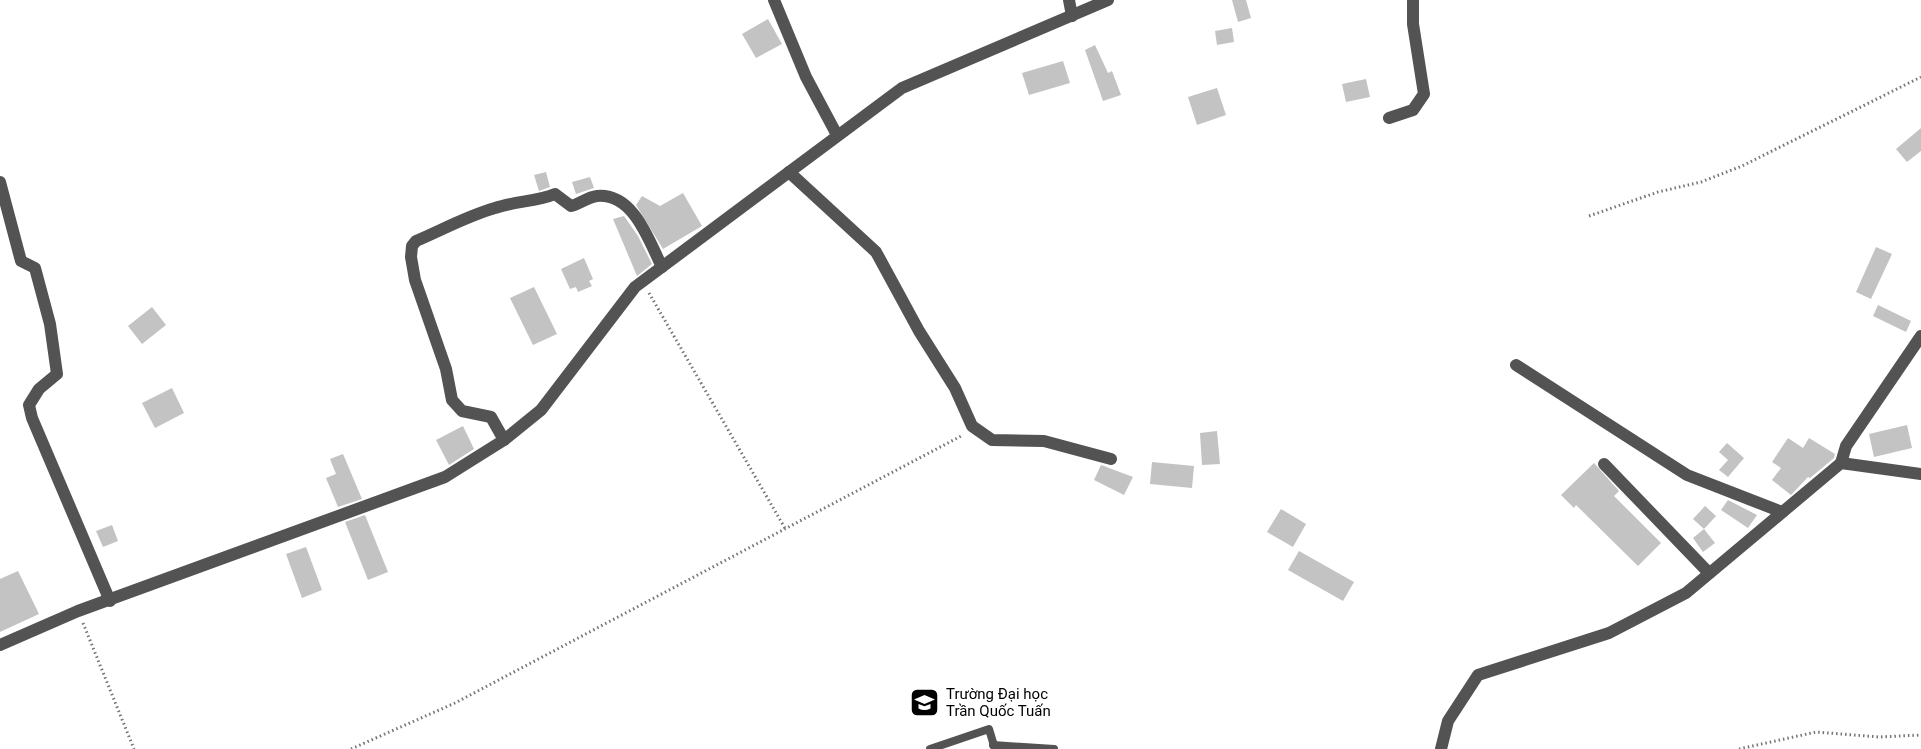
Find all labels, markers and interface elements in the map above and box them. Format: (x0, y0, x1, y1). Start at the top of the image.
place label: Trường Đại học Trần Quốc Tuấn (946, 685, 1051, 720)
school or university icon: Trường Đại học Trần Quốc Tuấn (909, 687, 941, 719)

